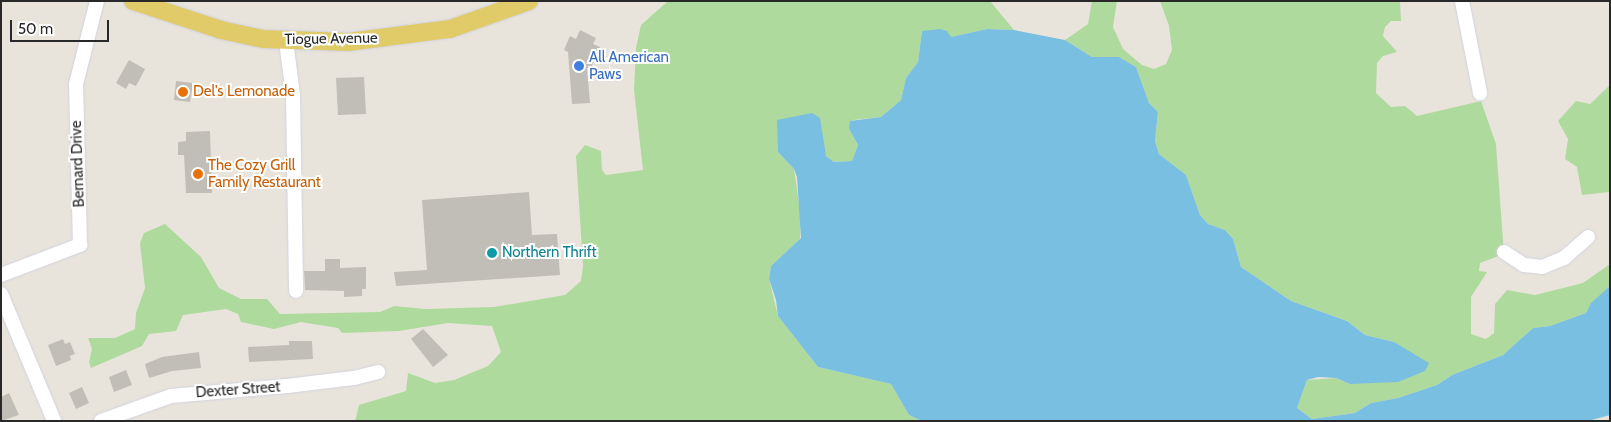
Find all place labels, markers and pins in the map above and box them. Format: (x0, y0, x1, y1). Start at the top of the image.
place label: All American Paws (589, 48, 669, 83)
marker: All American Paws (573, 60, 585, 72)
place label: Del's Lemonade (193, 83, 295, 101)
marker: Del's Lemonade (177, 86, 189, 98)
place label: The Cozy Grill Family Restaurant (208, 156, 321, 191)
marker: The Cozy Grill Family Restaurant (192, 168, 204, 180)
place label: Northern Thrift (502, 244, 597, 262)
marker: Northern Thrift (486, 247, 498, 259)

